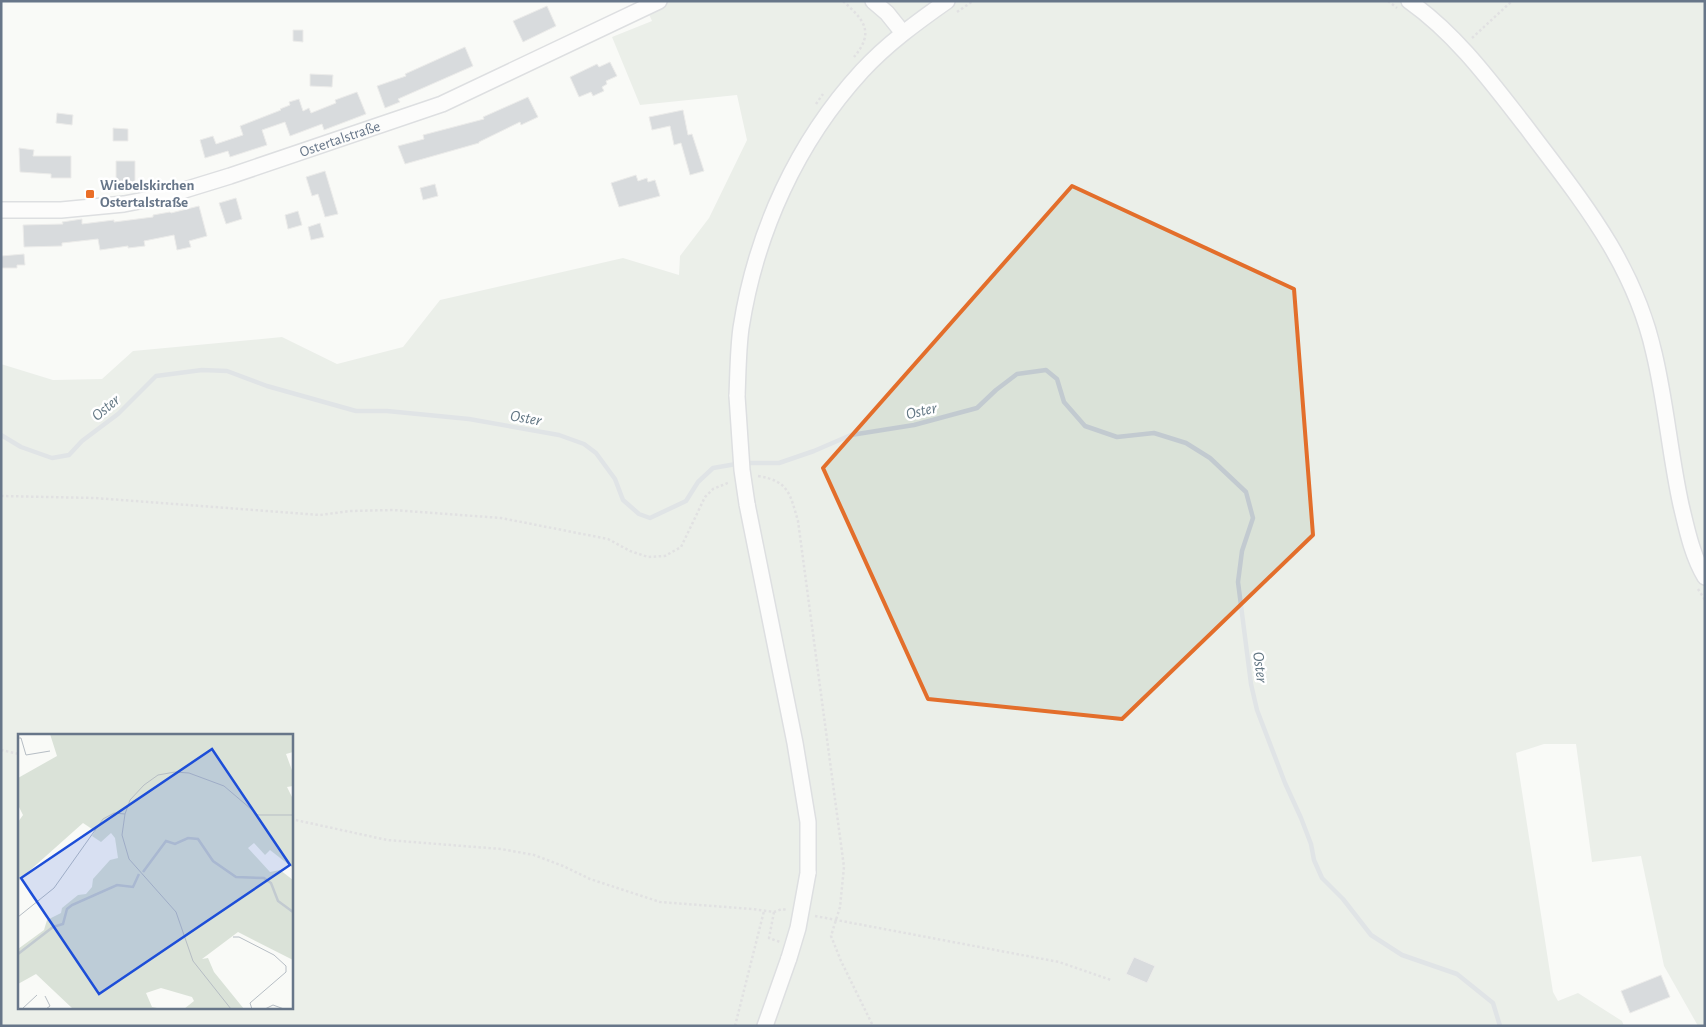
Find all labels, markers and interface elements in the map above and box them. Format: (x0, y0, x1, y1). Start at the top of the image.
street label: Ostertalstraße (298, 119, 382, 160)
place label: Wiebelskirchen Ostertalstraße (100, 178, 194, 210)
marker: Wiebelskirchen Ostertalstraße (84, 188, 96, 200)
water label: Oster (89, 391, 123, 424)
water label: Oster (904, 399, 939, 422)
water label: Oster (509, 407, 543, 429)
water label: Oster (1250, 651, 1270, 684)
inset map (18, 734, 292, 1010)

